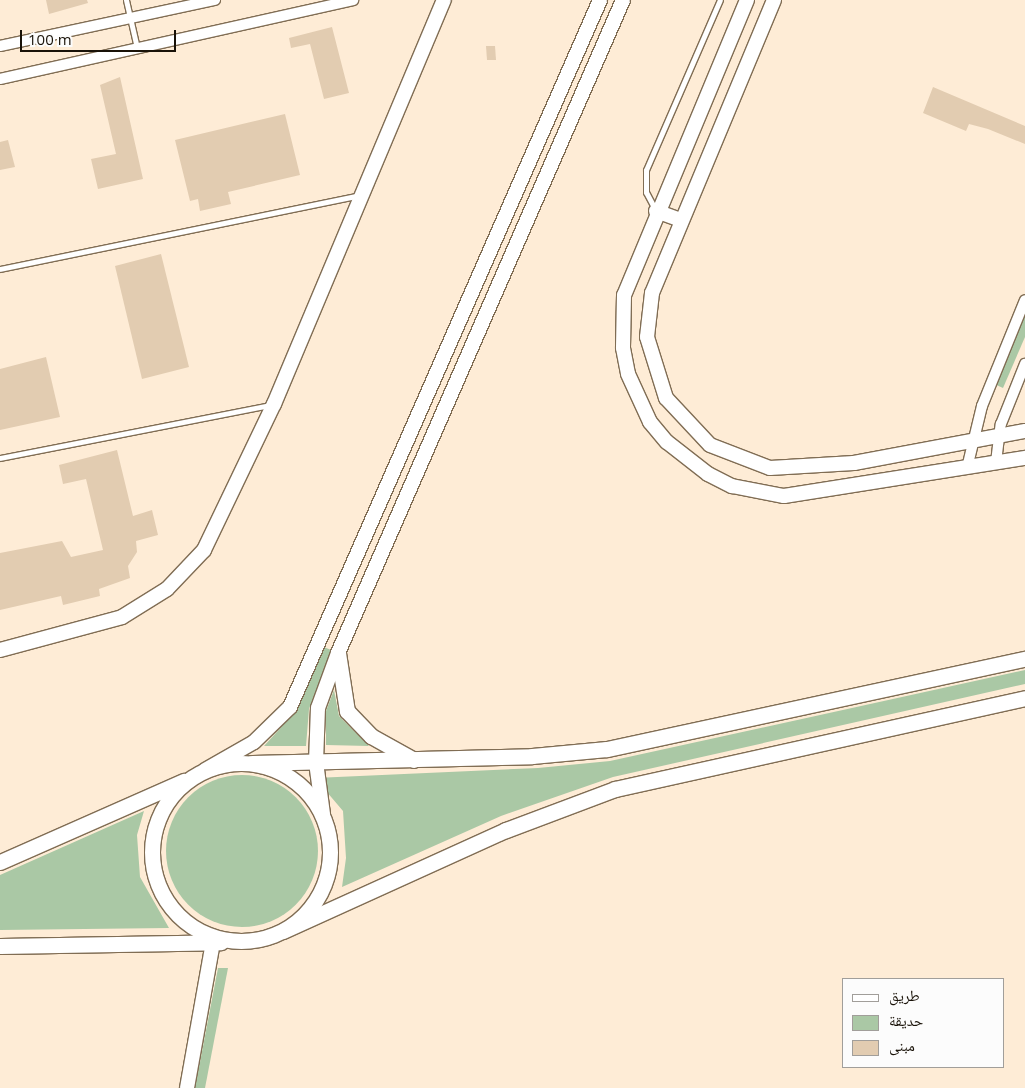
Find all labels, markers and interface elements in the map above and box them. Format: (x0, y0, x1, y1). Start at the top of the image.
scale bar (22, 20, 179, 52)
text: 100 m (28, 29, 72, 49)
legend (842, 978, 1005, 1068)
text: طريق (889, 985, 920, 1005)
text: حديقة (889, 1010, 923, 1030)
text: مبنى (889, 1035, 915, 1055)

